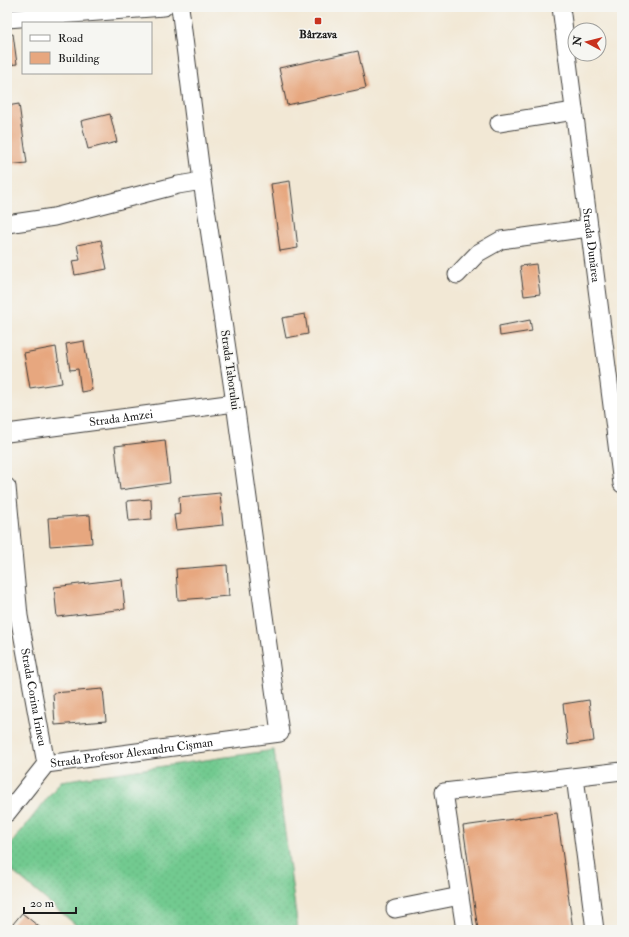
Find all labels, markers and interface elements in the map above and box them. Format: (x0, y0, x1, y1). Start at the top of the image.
marker: Bârzava (313, 16, 323, 26)
legend (22, 22, 152, 74)
north arrow (567, 22, 607, 62)
place label: Bârzava (299, 27, 338, 42)
text: Road (58, 31, 83, 46)
text: N (570, 34, 585, 48)
text: Building (58, 51, 101, 66)
street label: Strada Dunărea (579, 207, 604, 284)
street label: Strada Taborului (217, 329, 243, 411)
street label: Strada Amzei (88, 406, 154, 430)
street label: Strada Corina Irineu (18, 647, 50, 747)
street label: Strada Profesor Alexandru Cișman (49, 734, 214, 771)
scale bar (24, 889, 76, 915)
text: 20 m (30, 896, 55, 911)

